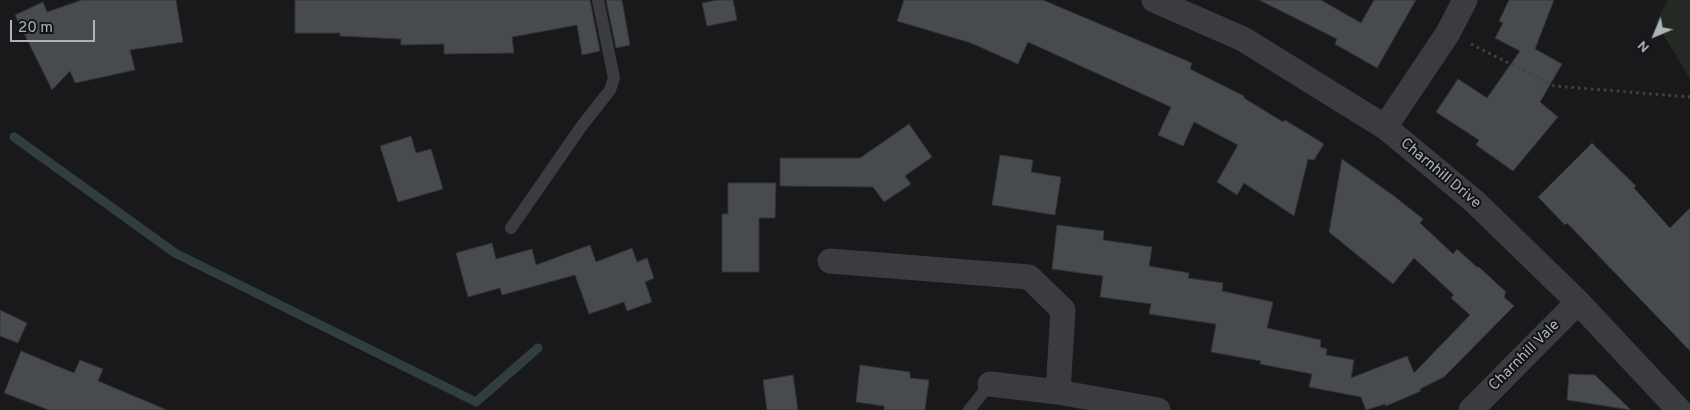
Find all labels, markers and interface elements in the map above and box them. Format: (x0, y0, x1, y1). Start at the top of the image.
scale bar (12, 10, 98, 42)
north arrow (1630, 10, 1680, 60)
text: 20 m (18, 19, 53, 38)
text: N (1634, 36, 1654, 56)
street label: Charnhill Drive (1396, 135, 1484, 213)
street label: Charnhill Vale (1486, 317, 1564, 395)

